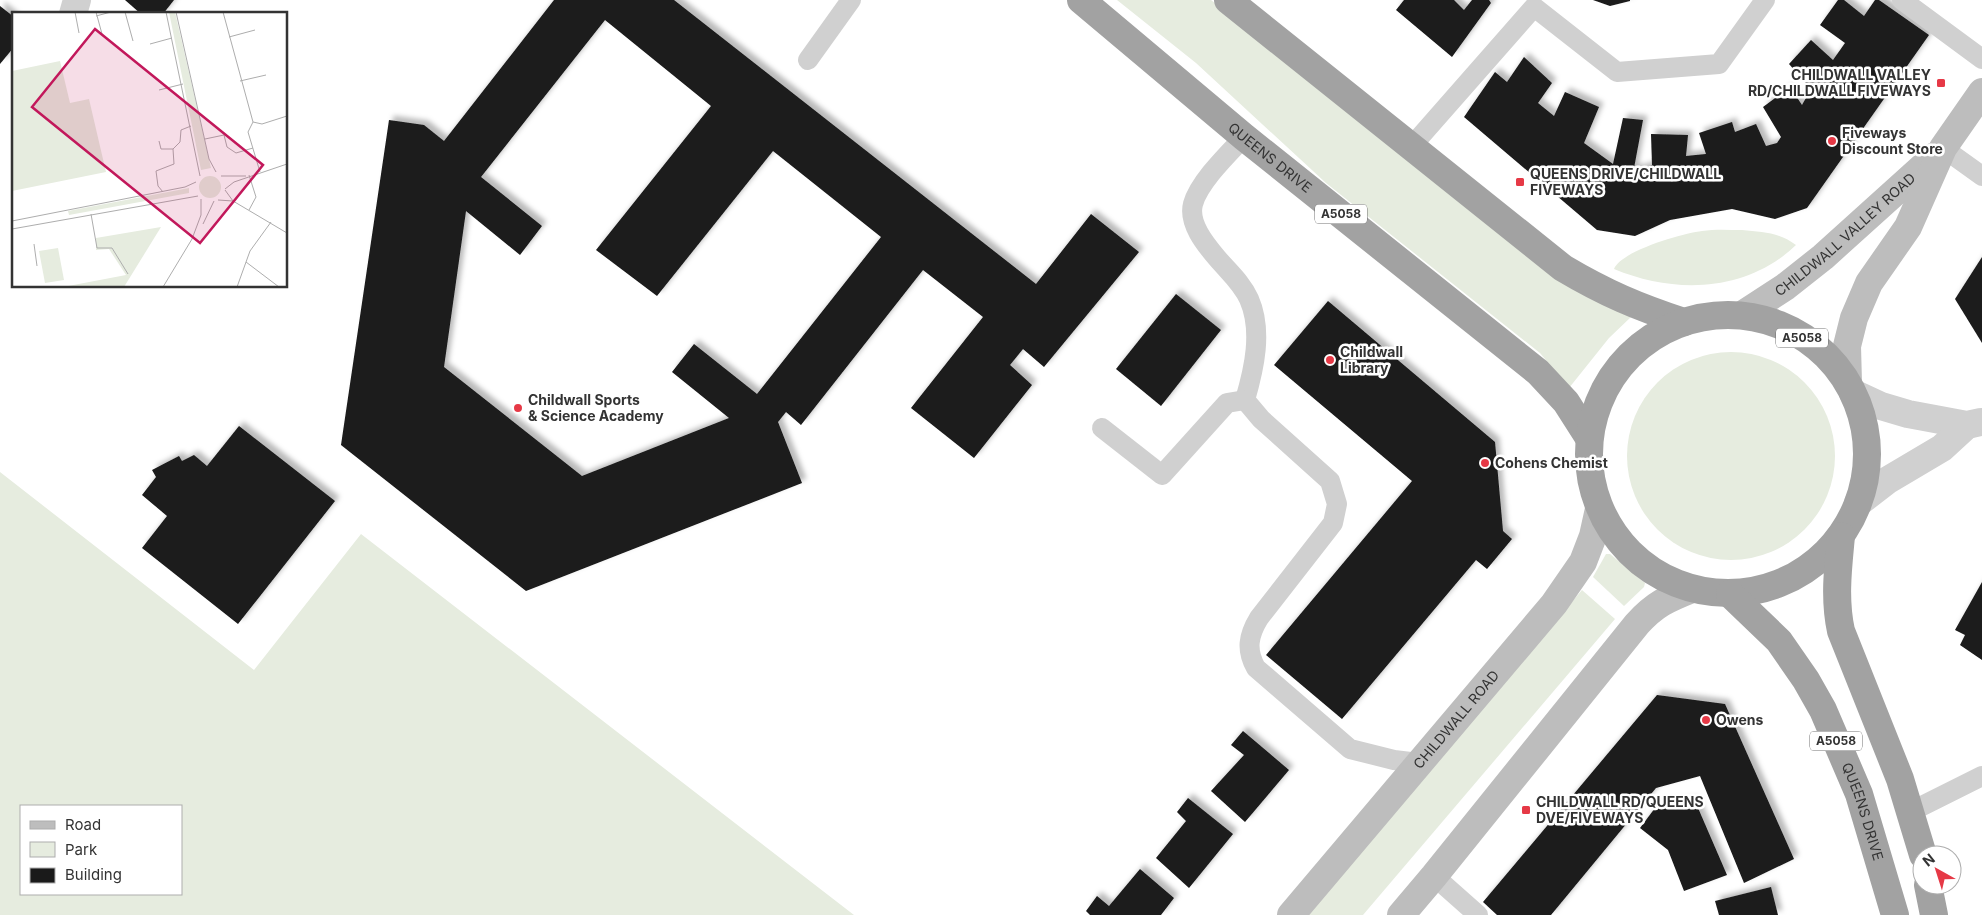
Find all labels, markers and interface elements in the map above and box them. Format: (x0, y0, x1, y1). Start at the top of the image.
inset map (12, 12, 288, 288)
place label: CHILDWALL VALLEY RD/CHILDWALL FIVEWAYS (1748, 66, 1931, 99)
marker: CHILDWALL VALLEY RD/CHILDWALL FIVEWAYS (1935, 77, 1947, 89)
street label: QUEENS DRIVE (1225, 118, 1315, 196)
place label: Fiveways Discount Store (1842, 124, 1943, 157)
marker: Fiveways Discount Store (1826, 135, 1838, 147)
place label: QUEENS DRIVE/CHILDWALL FIVEWAYS (1530, 165, 1721, 198)
street label: CHILDWALL VALLEY ROAD (1771, 169, 1918, 299)
marker: QUEENS DRIVE/CHILDWALL FIVEWAYS (1514, 176, 1526, 188)
road number: A5058 (1315, 204, 1367, 223)
road number: A5058 (1776, 328, 1828, 348)
place label: Childwall Library (1340, 343, 1403, 376)
marker: Childwall Library (1324, 354, 1336, 366)
place label: Childwall Sports & Science Academy (528, 391, 664, 424)
marker: Childwall Sports & Science Academy (512, 402, 524, 414)
place label: Cohens Chemist (1495, 454, 1608, 471)
marker: Cohens Chemist (1479, 457, 1491, 469)
street label: CHILDWALL ROAD (1409, 666, 1502, 772)
place label: Owens (1716, 711, 1764, 728)
marker: Owens (1700, 714, 1712, 726)
road number: A5058 (1810, 731, 1862, 750)
street label: QUEENS DRIVE (1838, 760, 1887, 862)
place label: CHILDWALL RD/QUEENS DVE/FIVEWAYS (1536, 793, 1704, 826)
marker: CHILDWALL RD/QUEENS DVE/FIVEWAYS (1520, 804, 1532, 816)
legend (20, 805, 182, 895)
text: Road (65, 815, 101, 834)
text: Park (65, 840, 98, 859)
north arrow (1912, 845, 1962, 895)
text: N (1919, 850, 1938, 869)
text: Building (65, 865, 122, 884)

